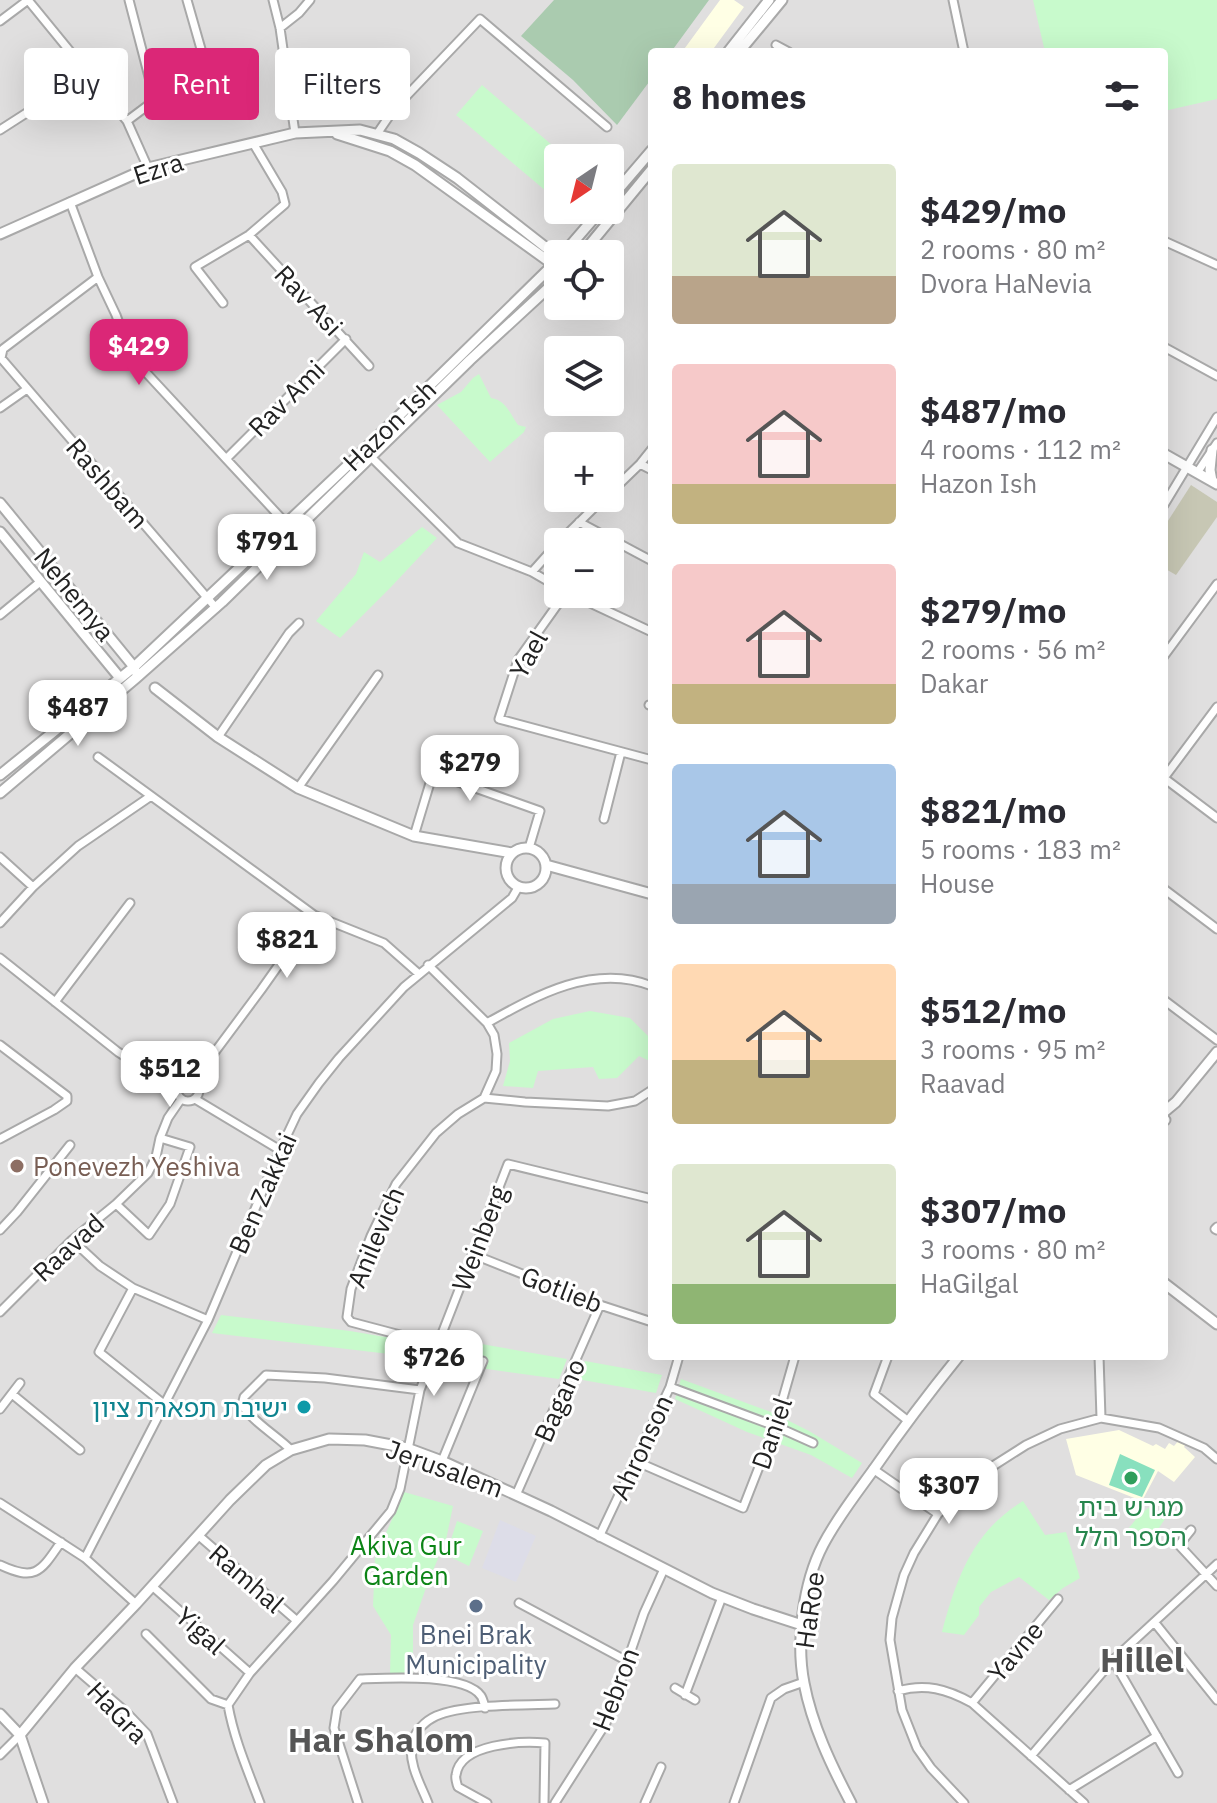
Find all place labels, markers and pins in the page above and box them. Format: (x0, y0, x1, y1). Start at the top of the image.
pin: $429 (92, 319, 186, 387)
pin: $791 (220, 514, 314, 582)
pin: $487 (31, 680, 125, 748)
pin: $279 (423, 735, 517, 803)
pin: $821 (240, 912, 334, 980)
pin: $512 (123, 1041, 217, 1109)
place label: Ponevezh Yeshiva (33, 1149, 240, 1183)
marker: Ponevezh Yeshiva (8, 1157, 26, 1175)
pin: $726 (387, 1330, 481, 1398)
place label: ישיבת תפארת ציון (92, 1390, 288, 1424)
marker: ישיבת תפארת ציון (295, 1398, 313, 1416)
pin: $307 (902, 1458, 996, 1526)
marker: מגרש בית הספר הלל (1122, 1469, 1140, 1487)
place label: מגרש בית הספר הלל (1075, 1489, 1187, 1553)
marker: Bnei Brak Municipality (467, 1597, 485, 1615)
place label: Bnei Brak Municipality (405, 1617, 547, 1681)

